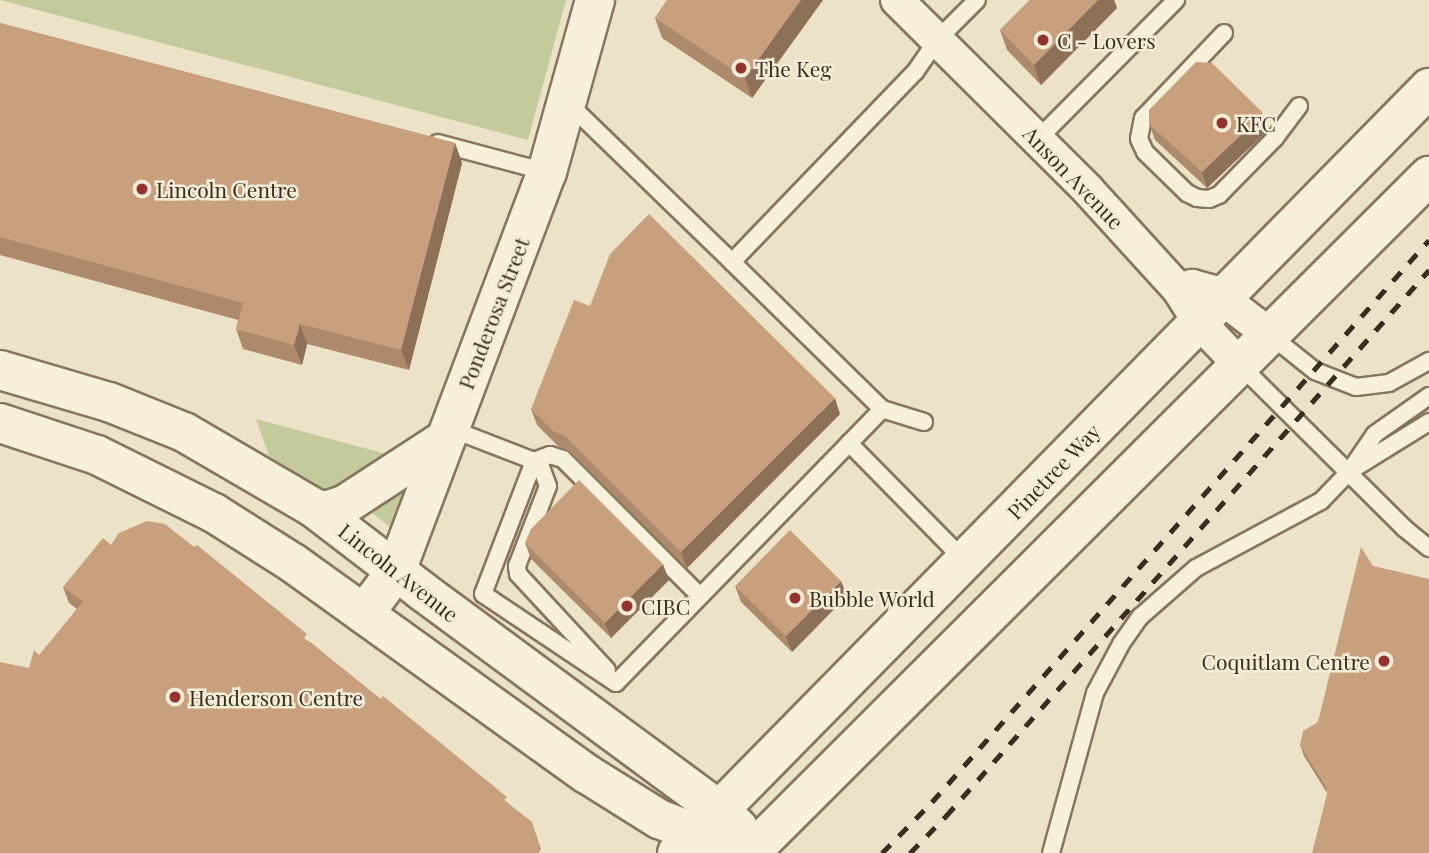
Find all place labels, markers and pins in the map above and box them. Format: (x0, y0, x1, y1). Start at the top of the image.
place label: C - Lovers (1057, 27, 1156, 53)
marker: C - Lovers (1035, 32, 1051, 48)
place label: The Keg (755, 55, 832, 81)
marker: The Keg (733, 60, 749, 76)
place label: KFC (1236, 110, 1276, 136)
marker: KFC (1214, 115, 1230, 131)
place label: Lincoln Centre (156, 176, 297, 202)
marker: Lincoln Centre (134, 181, 150, 197)
place label: Bubble World (809, 585, 935, 611)
marker: Bubble World (787, 590, 803, 606)
place label: CIBC (641, 593, 690, 619)
marker: CIBC (619, 598, 635, 614)
place label: Coquitlam Centre (1201, 648, 1370, 674)
marker: Coquitlam Centre (1376, 653, 1392, 669)
place label: Henderson Centre (189, 684, 363, 710)
marker: Henderson Centre (167, 689, 183, 705)

